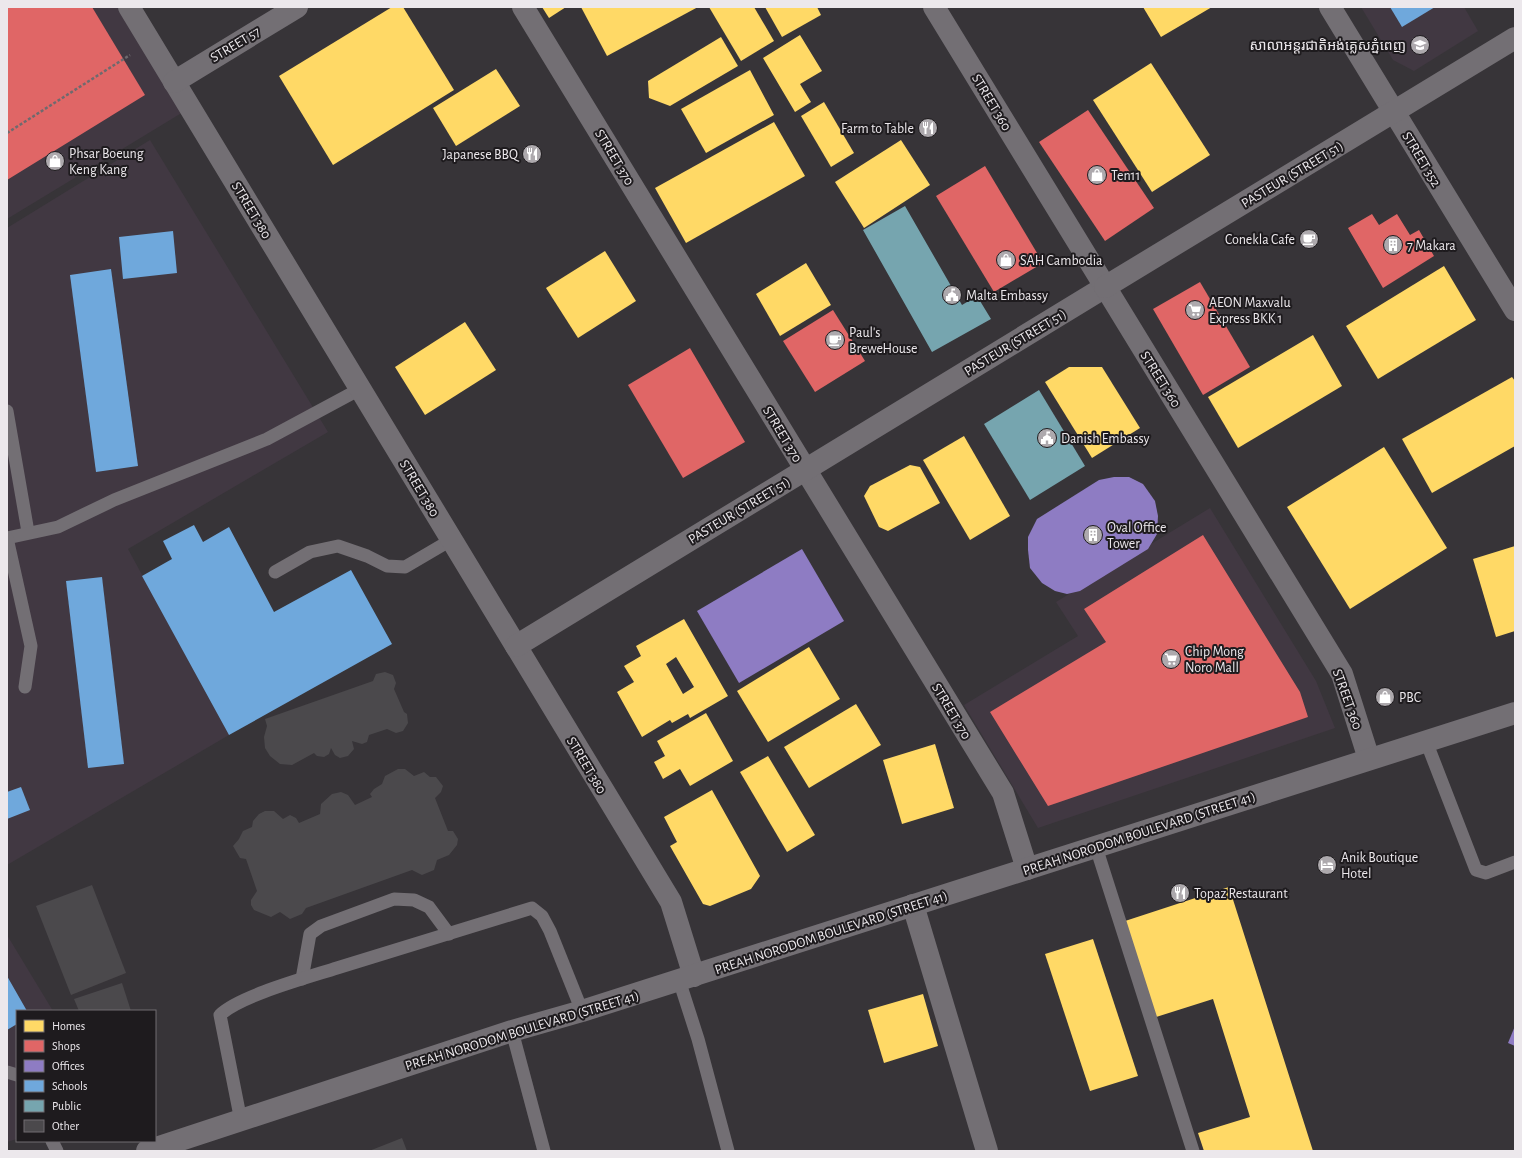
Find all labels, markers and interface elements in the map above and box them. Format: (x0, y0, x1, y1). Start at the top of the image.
street label: STREET 57 (208, 25, 263, 65)
school or university icon: សាលាអន្តរជាតិអង់គ្លេសភ្នំពេញ (1409, 34, 1431, 56)
place label: សាលាអន្តរជាតិអង់គ្លេសភ្នំពេញ (1249, 38, 1406, 54)
street label: STREET 360 (969, 72, 1013, 133)
restaurant icon: Farm to Table (917, 117, 939, 139)
place label: Farm to Table (841, 122, 914, 136)
street label: STREET 370 (592, 127, 636, 188)
street label: STREET 352 (1399, 129, 1443, 190)
street label: PASTEUR (STREET 51) (1239, 139, 1346, 211)
restaurant icon: Japanese BBQ (521, 143, 543, 165)
place label: Phsar Boeung Keng Kang (69, 147, 144, 177)
place label: Japanese BBQ (442, 148, 520, 162)
shop icon: Phsar Boeung Keng Kang (44, 150, 66, 172)
shop icon: Ten11 (1086, 164, 1108, 186)
place label: Ten11 (1111, 169, 1140, 183)
street label: STREET 380 (229, 180, 273, 241)
cafe icon: Conekla Cafe (1298, 228, 1320, 250)
place label: Conekla Cafe (1225, 233, 1295, 247)
building icon: 7 Makara (1382, 234, 1404, 256)
place label: 7 Makara (1407, 239, 1456, 253)
shop icon: SAH Cambodia (995, 249, 1017, 271)
place label: SAH Cambodia (1020, 254, 1103, 268)
public building icon: Malta Embassy (941, 284, 963, 306)
place label: Malta Embassy (966, 289, 1048, 303)
place label: AEON Maxvalu Express BKK 1 (1209, 296, 1291, 326)
supermarket icon: AEON Maxvalu Express BKK 1 (1184, 299, 1206, 321)
street label: PASTEUR (STREET 51) (962, 307, 1069, 379)
place label: Paul's BreweHouse (849, 326, 918, 356)
cafe icon: Paul's BreweHouse (824, 329, 846, 351)
street label: STREET 360 (1137, 349, 1183, 410)
street label: STREET 370 (760, 404, 804, 465)
public building icon: Danish Embassy (1036, 427, 1058, 449)
place label: Danish Embassy (1061, 432, 1150, 446)
street label: STREET 380 (397, 458, 441, 519)
street label: PASTEUR (STREET 51) (686, 475, 793, 547)
place label: Oval Office Tower (1107, 521, 1167, 551)
building icon: Oval Office Tower (1082, 524, 1104, 546)
place label: Chip Mong Noro Mall (1185, 645, 1244, 675)
supermarket icon: Chip Mong Noro Mall (1160, 648, 1182, 670)
street label: STREET 360 (1330, 667, 1364, 732)
street label: STREET 370 (929, 681, 973, 742)
shop icon: PBC (1374, 686, 1396, 708)
place label: PBC (1399, 691, 1421, 705)
street label: STREET 380 (564, 735, 608, 796)
street label: PREAH NORODOM BOULEVARD (STREET 41) (1021, 790, 1257, 878)
place label: Anik Boutique Hotel (1341, 851, 1418, 881)
hotel icon: Anik Boutique Hotel (1316, 854, 1338, 876)
restaurant icon: Topaz Restaurant (1169, 882, 1191, 904)
place label: Topaz Restaurant (1194, 887, 1288, 901)
street label: PREAH NORODOM BOULEVARD (STREET 41) (713, 889, 949, 977)
street label: PREAH NORODOM BOULEVARD (STREET 41) (404, 989, 641, 1073)
legend (16, 1010, 156, 1142)
text: Homes (52, 1020, 85, 1032)
text: Shops (52, 1040, 80, 1052)
text: Offices (52, 1060, 85, 1072)
text: Schools (52, 1080, 87, 1092)
text: Public (52, 1100, 81, 1112)
text: Other (52, 1120, 79, 1132)

